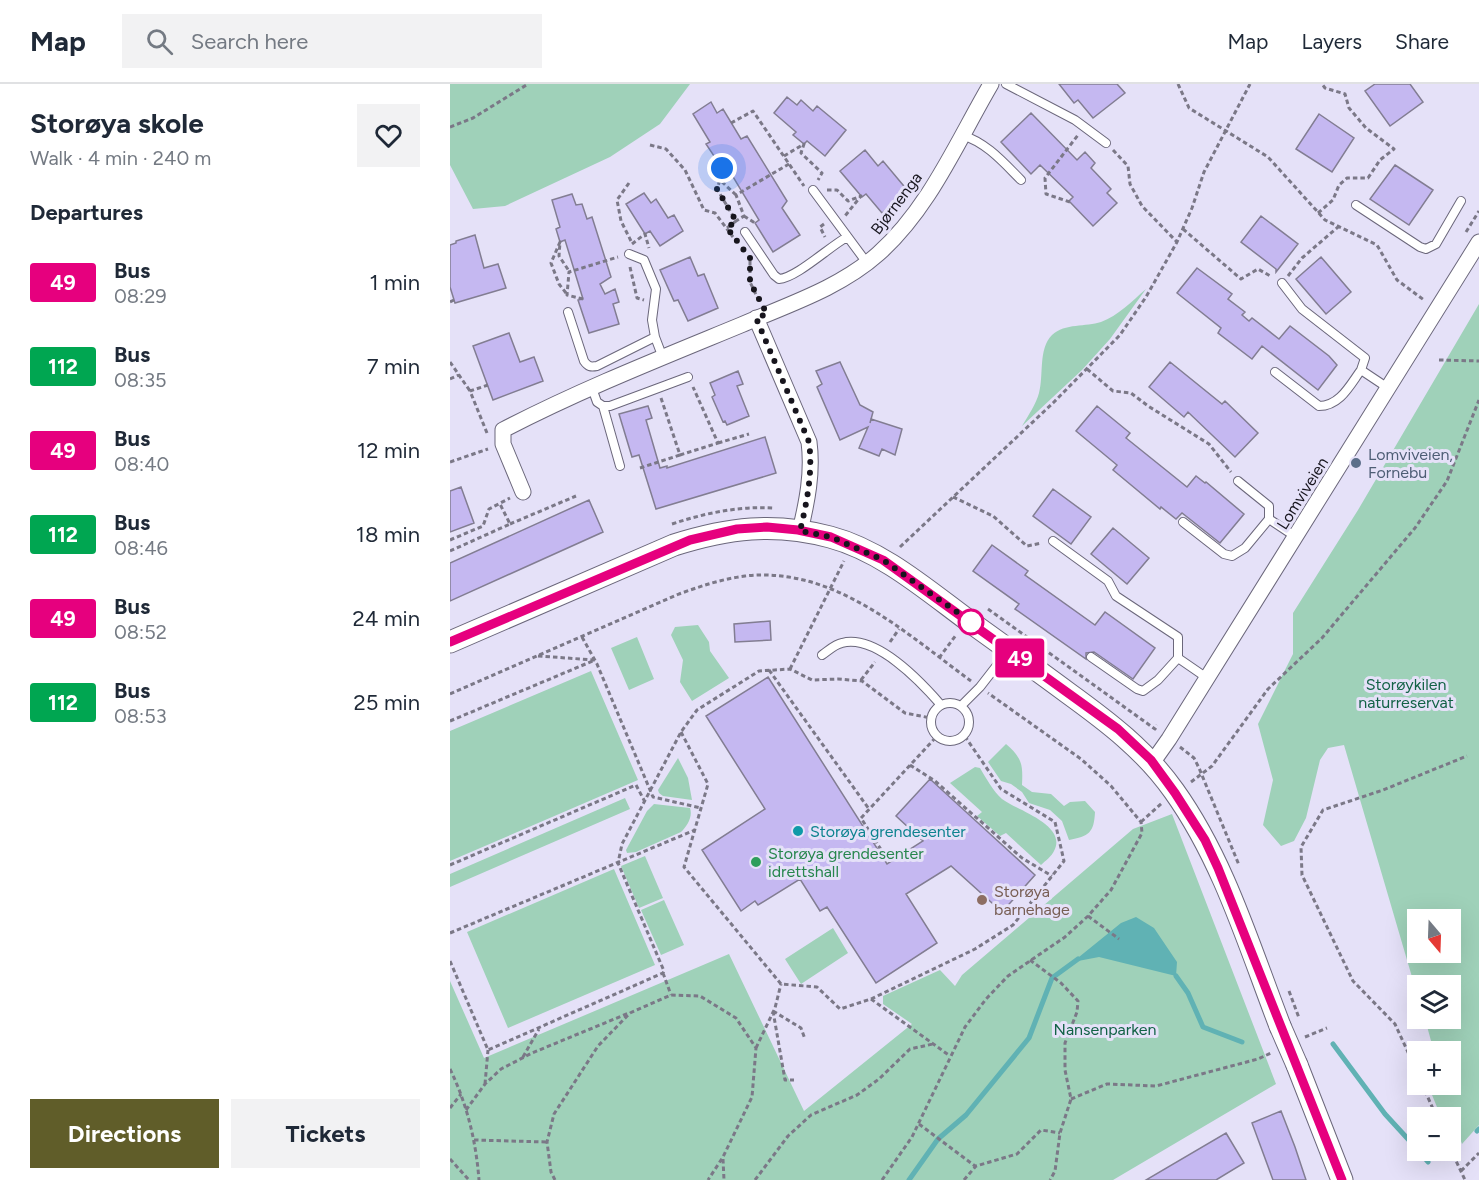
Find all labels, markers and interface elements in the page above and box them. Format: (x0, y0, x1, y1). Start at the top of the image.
search box (122, 14, 542, 68)
text: Map (30, 24, 86, 58)
icon: search (143, 25, 176, 58)
text: Search here (191, 28, 308, 55)
text: Map (1228, 29, 1268, 54)
text: Layers (1301, 29, 1362, 54)
text: Share (1395, 29, 1449, 54)
button: heart (357, 104, 420, 167)
text: Storøya skole (30, 106, 204, 140)
text: Walk · 4 min · 240 m (30, 146, 211, 170)
your location (707, 153, 737, 183)
street label: Bjørnenga (867, 168, 926, 238)
text: Departures (30, 199, 143, 226)
text: Bus (114, 257, 150, 284)
text: 1 min (369, 269, 420, 296)
text: 49 (50, 270, 76, 295)
text: 08:29 (114, 284, 167, 308)
text: Bus (114, 341, 150, 368)
text: 7 min (367, 353, 420, 380)
text: 112 (48, 354, 78, 379)
text: 08:35 (114, 368, 167, 392)
text: Bus (114, 425, 150, 452)
text: 12 min (357, 437, 420, 464)
text: 49 (50, 438, 76, 463)
place label: Lomviveien, Fornebu (1368, 445, 1453, 482)
text: 08:40 (114, 452, 169, 476)
street label: Lomviveien (1273, 454, 1332, 533)
marker: Lomviveien, Fornebu (1349, 456, 1363, 470)
text: Bus (114, 509, 150, 536)
text: 18 min (356, 521, 420, 548)
text: 112 (48, 522, 78, 547)
text: 08:46 (114, 536, 168, 560)
text: Bus (114, 593, 150, 620)
text: 24 min (353, 605, 420, 632)
text: 49 (50, 606, 76, 631)
unlabelled marker (958, 609, 984, 635)
text: 08:52 (114, 620, 167, 644)
line badge: 49 (993, 638, 1047, 678)
text: 49 (1007, 646, 1033, 671)
park label: Storøykilen naturreservat (1358, 675, 1454, 712)
text: Bus (114, 677, 150, 704)
text: 25 min (354, 689, 420, 716)
text: 112 (48, 690, 78, 715)
text: 08:53 (114, 704, 167, 728)
place label: Storøya grendesenter (810, 822, 966, 841)
marker: Storøya grendesenter (791, 824, 805, 838)
place label: Storøya grendesenter idrettshall (768, 844, 924, 881)
marker: Storøya grendesenter idrettshall (749, 855, 763, 869)
place label: Storøya barnehage (994, 882, 1070, 919)
marker: Storøya barnehage (975, 893, 989, 907)
north arrow (1407, 909, 1461, 963)
map controls (1407, 909, 1461, 1161)
button: layers (1407, 975, 1461, 1029)
park label: Nansenparken (1054, 1020, 1157, 1039)
button: + (1407, 1041, 1461, 1095)
button: Directions (30, 1099, 219, 1168)
button: Tickets (231, 1099, 420, 1168)
button: − (1407, 1107, 1461, 1161)

